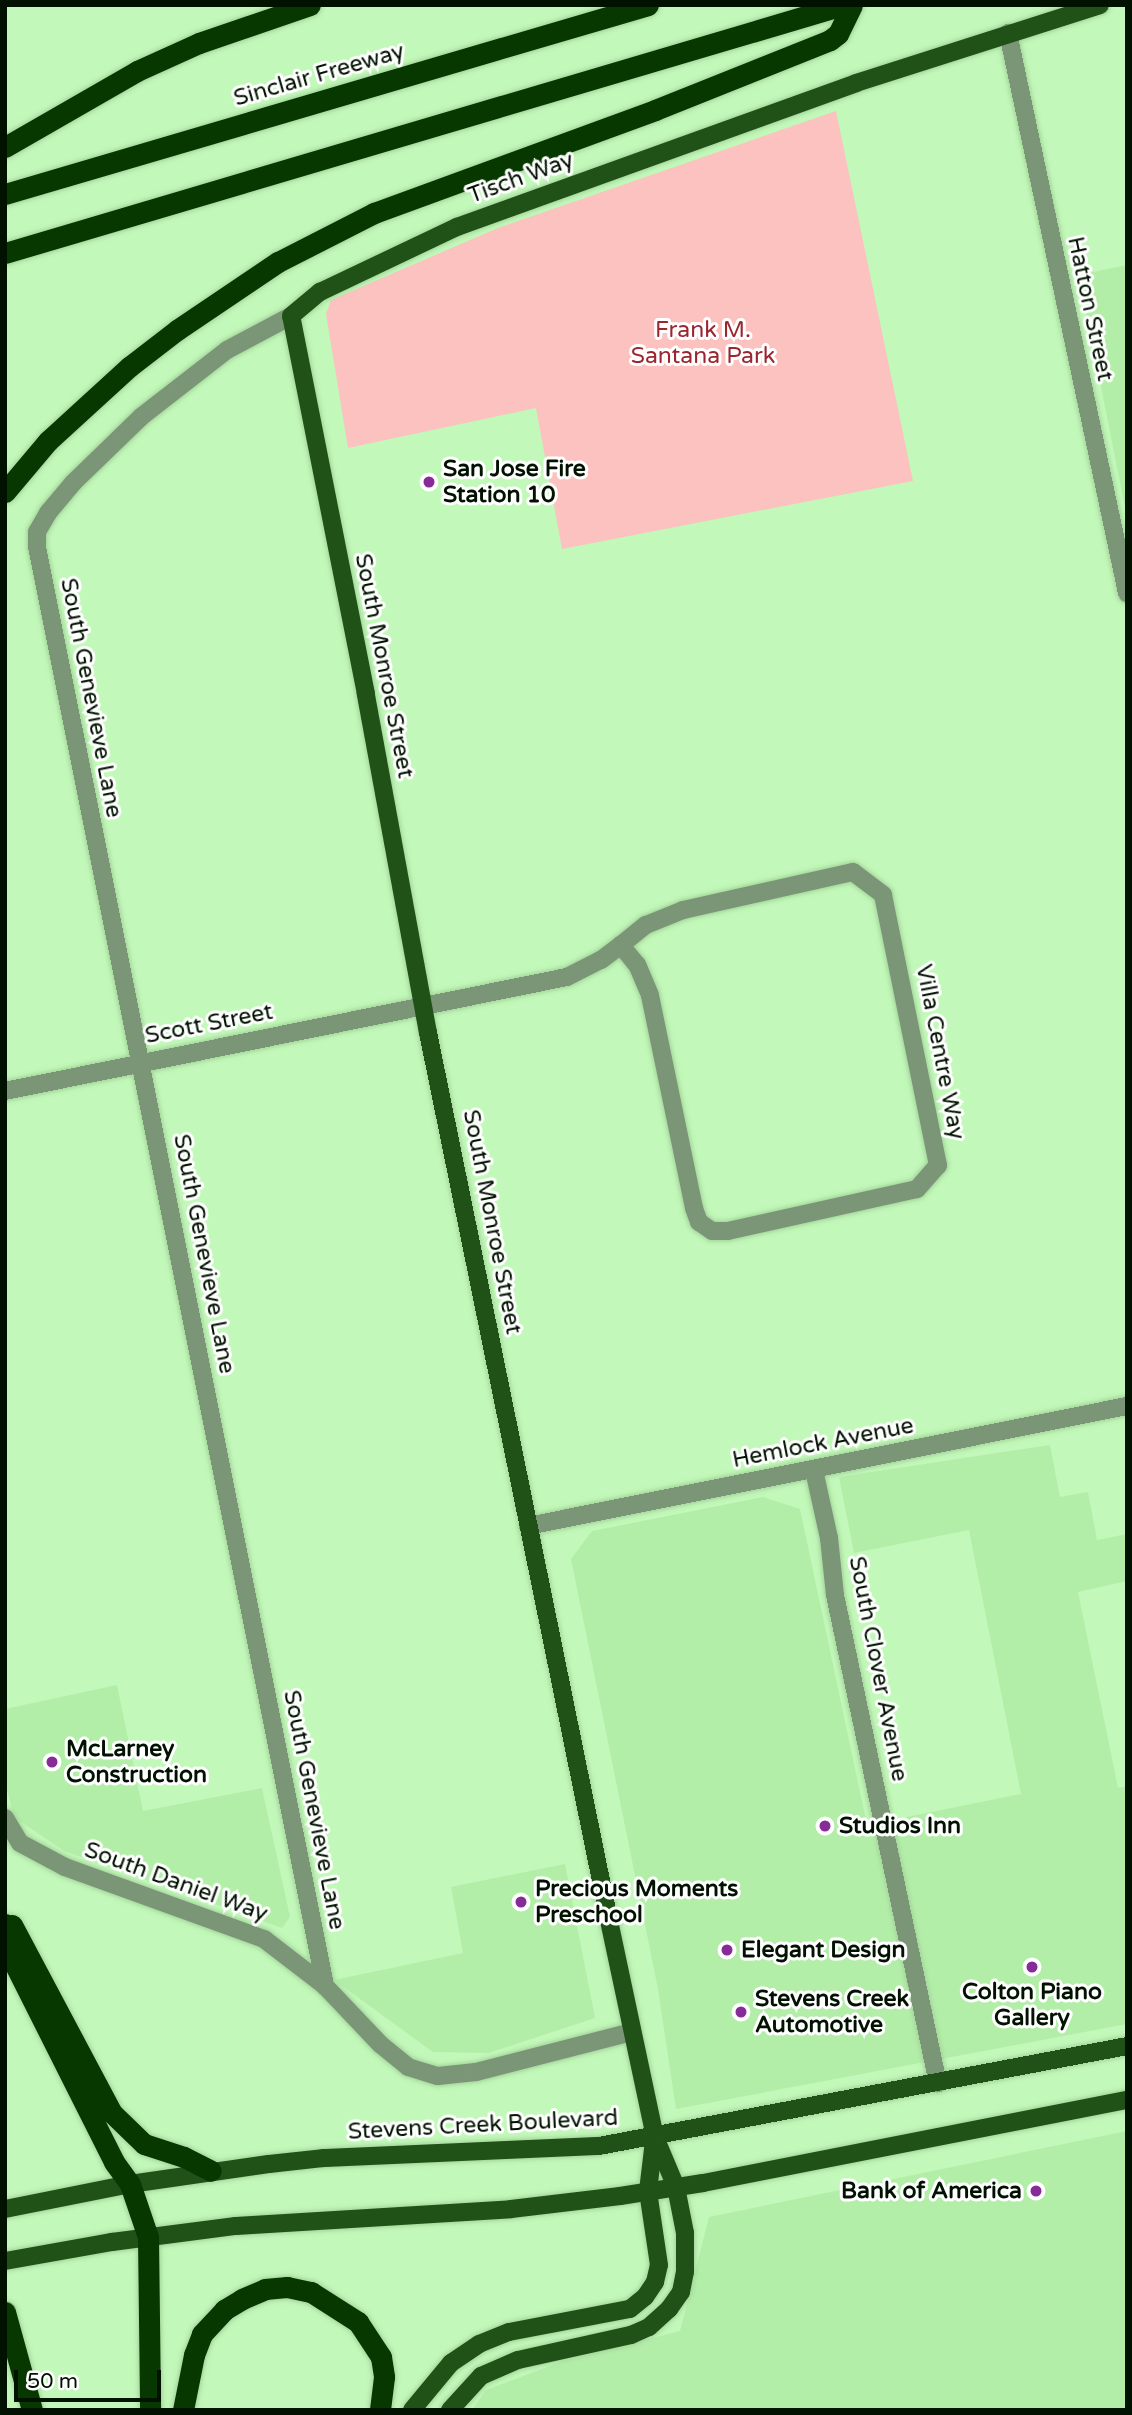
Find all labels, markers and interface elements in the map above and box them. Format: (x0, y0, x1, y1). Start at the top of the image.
street label: Sinclair Freeway (231, 37, 407, 113)
street label: Tisch Way (465, 146, 577, 210)
street label: Hatton Street (1061, 234, 1119, 384)
park label: Frank M. Santana Park (631, 316, 775, 370)
place label: San Jose Fire Station 10 (443, 455, 586, 509)
marker: San Jose Fire Station 10 (421, 474, 437, 490)
street label: South Monroe Street (349, 551, 419, 781)
street label: South Genevieve Lane (54, 576, 128, 820)
street label: Villa Centre Way (909, 962, 971, 1142)
street label: Scott Street (143, 998, 275, 1050)
street label: South Monroe Street (457, 1107, 527, 1337)
street label: South Genevieve Lane (167, 1132, 241, 1376)
street label: Hemlock Avenue (730, 1412, 916, 1474)
street label: South Clover Avenue (843, 1554, 913, 1784)
street label: South Genevieve Lane (277, 1688, 351, 1932)
place label: McLarney Construction (66, 1735, 207, 1789)
marker: McLarney Construction (44, 1754, 60, 1770)
place label: Studios Inn (839, 1812, 961, 1840)
marker: Studios Inn (817, 1818, 833, 1834)
street label: South Daniel Way (81, 1836, 271, 1928)
place label: Precious Moments Preschool (535, 1875, 738, 1929)
marker: Precious Moments Preschool (513, 1894, 529, 1910)
place label: Elegant Design (741, 1936, 905, 1964)
marker: Elegant Design (719, 1942, 735, 1958)
marker: Colton Piano Gallery (1024, 1959, 1040, 1975)
place label: Colton Piano Gallery (962, 1978, 1102, 2032)
place label: Stevens Creek Automotive (755, 1985, 909, 2039)
marker: Stevens Creek Automotive (733, 2004, 749, 2020)
street label: Stevens Creek Boulevard (347, 2104, 619, 2146)
place label: Bank of America (841, 2177, 1022, 2205)
marker: Bank of America (1028, 2183, 1044, 2199)
scale bar (18, 2356, 164, 2400)
text: 50 m (27, 2369, 78, 2394)

